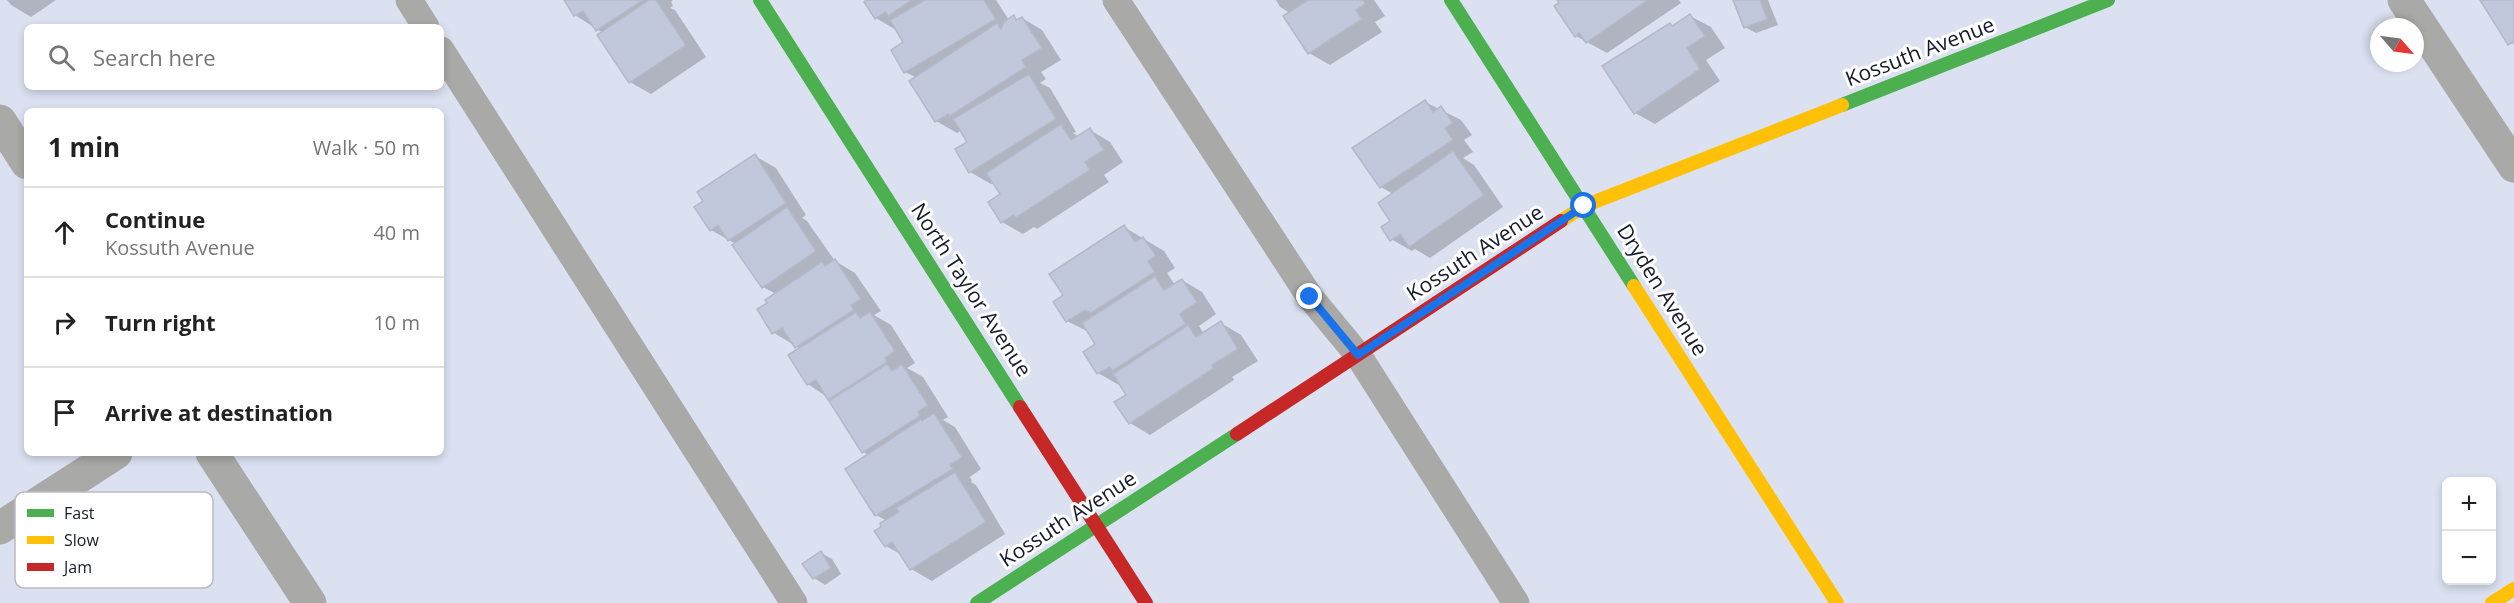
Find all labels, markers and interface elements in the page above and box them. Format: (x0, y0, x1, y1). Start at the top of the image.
street label: Kossuth Avenue (1841, 10, 1998, 92)
north arrow (2370, 18, 2424, 72)
search box (24, 24, 444, 90)
icon: search (45, 41, 78, 74)
text: Search here (93, 42, 216, 72)
text: 1 min (48, 129, 120, 165)
text: Walk · 50 m (313, 134, 420, 161)
route start (1570, 192, 1596, 218)
street label: North Taylor Avenue (905, 197, 1039, 382)
street label: Kossuth Avenue (1401, 198, 1548, 307)
text: Continue (105, 204, 205, 234)
icon: ahead (48, 216, 81, 249)
street label: Dryden Avenue (1611, 218, 1715, 361)
text: 40 m (373, 219, 420, 246)
text: Kossuth Avenue (105, 234, 255, 261)
route end (1296, 283, 1322, 309)
icon: right (48, 306, 81, 339)
text: Turn right (105, 307, 216, 337)
text: 10 m (373, 309, 420, 336)
icon: arrive (48, 396, 81, 429)
text: Arrive at destination (105, 397, 333, 427)
street label: Kossuth Avenue (994, 464, 1141, 573)
map controls (2442, 477, 2496, 585)
button: + (2442, 477, 2496, 531)
legend (15, 492, 213, 588)
text: Fast (64, 502, 95, 524)
text: Slow (64, 529, 99, 551)
button: − (2442, 531, 2496, 585)
text: Jam (62, 556, 92, 578)

